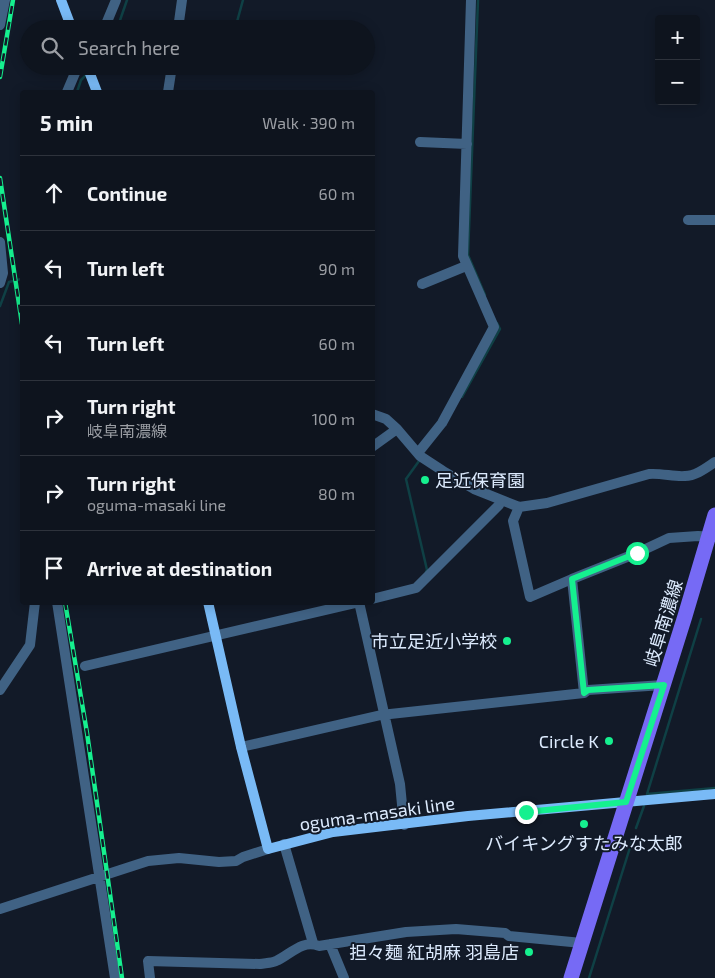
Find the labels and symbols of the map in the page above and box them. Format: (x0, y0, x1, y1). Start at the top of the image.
place label: 足近保育園 (435, 469, 525, 491)
marker: 足近保育園 (419, 474, 431, 486)
route start (626, 542, 649, 565)
street label: 岐阜南濃線 (639, 577, 687, 669)
place label: 市立足近小学校 (371, 630, 497, 652)
marker: 市立足近小学校 (501, 635, 513, 647)
place label: Circle K (539, 730, 599, 752)
marker: Circle K (603, 735, 615, 747)
street label: oguma-masaki line (298, 791, 456, 835)
route end (515, 801, 538, 824)
marker: バイキングすたみな太郎 (578, 818, 590, 830)
place label: バイキングすたみな太郎 (485, 832, 683, 854)
place label: 担々麺 紅胡麻 羽島店 (349, 941, 519, 963)
marker: 担々麺 紅胡麻 羽島店 (523, 946, 535, 958)

